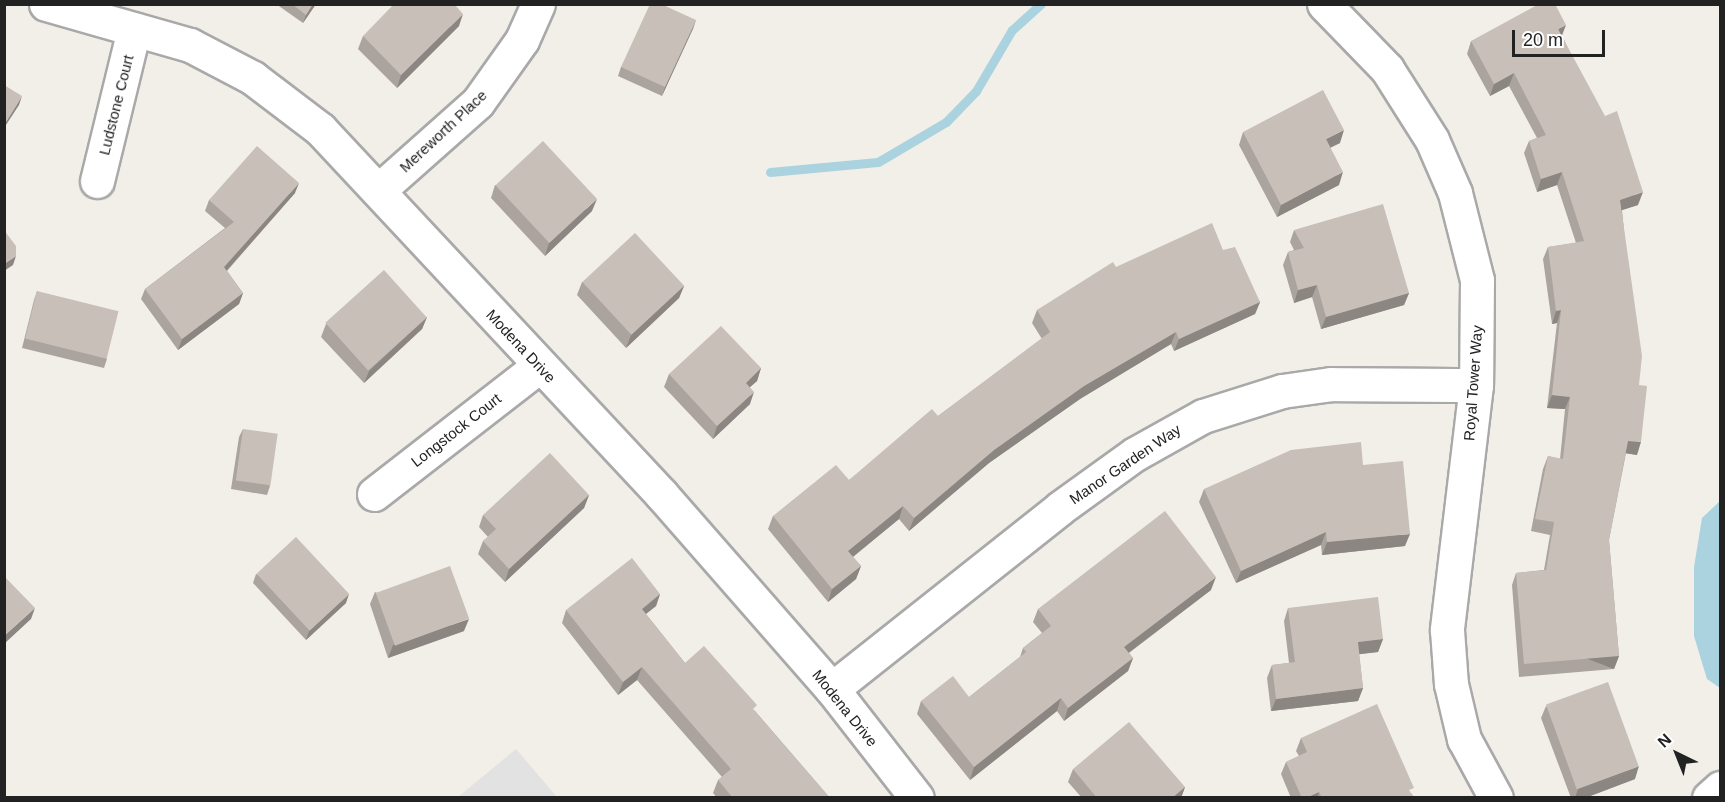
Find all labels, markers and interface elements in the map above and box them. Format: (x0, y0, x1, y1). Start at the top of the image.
scale bar (1515, 18, 1608, 56)
text: 20 m (1523, 30, 1563, 50)
street label: Ludstone Court (95, 53, 137, 157)
street label: Mereworth Place (396, 86, 490, 176)
street label: Modena Drive (483, 306, 559, 386)
street label: Royal Tower Way (1460, 324, 1486, 442)
street label: Longstock Court (407, 389, 505, 471)
street label: Manor Garden Way (1066, 420, 1184, 508)
street label: Modena Drive (809, 666, 881, 750)
north arrow (1647, 724, 1707, 784)
text: N (1654, 730, 1674, 751)

